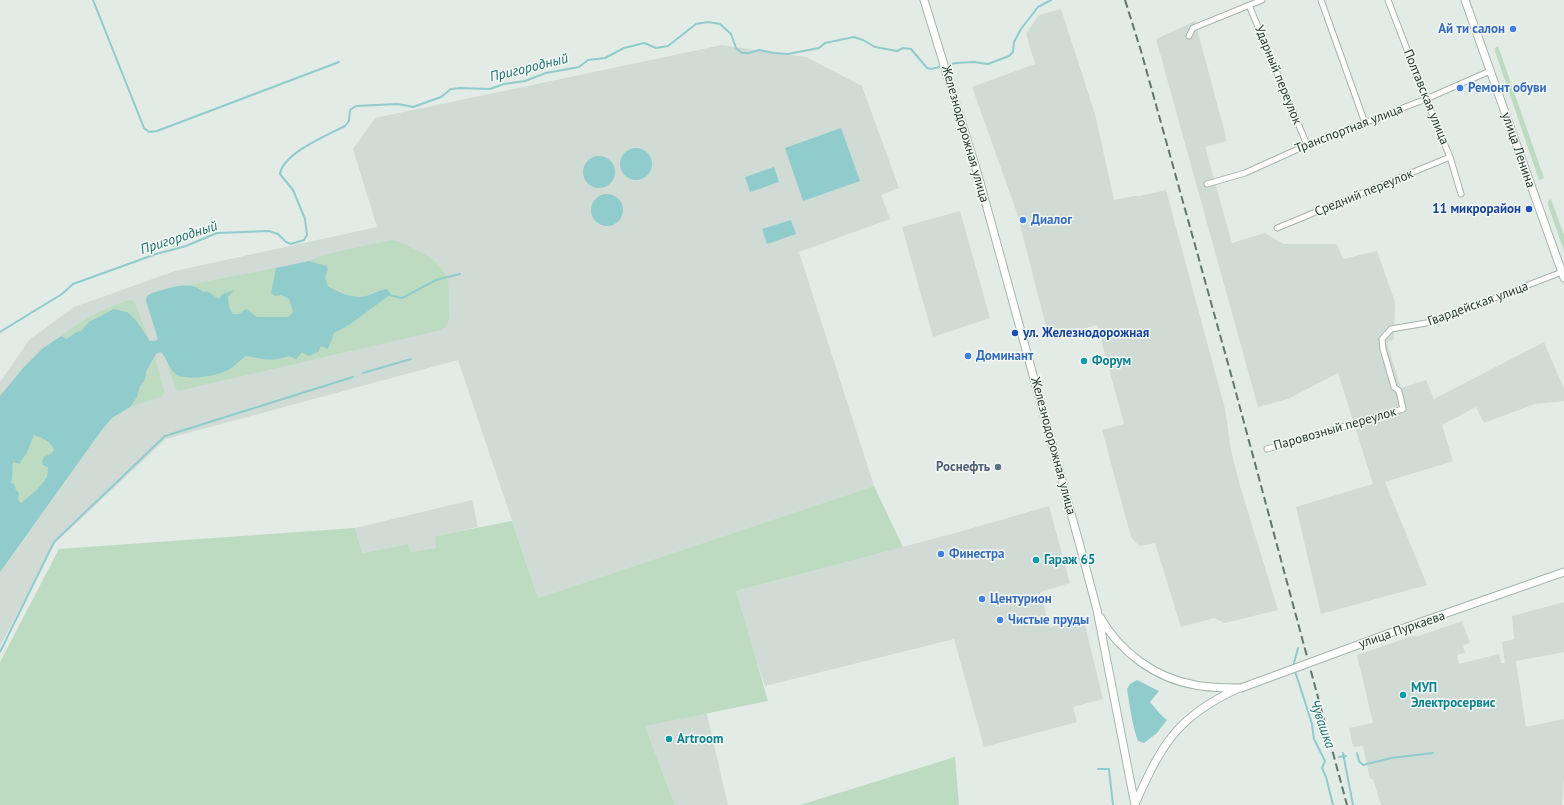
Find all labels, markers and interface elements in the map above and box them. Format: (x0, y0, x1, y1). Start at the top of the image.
place label: Ай ти салон (1438, 21, 1505, 37)
street label: Ударный переулок (1251, 23, 1305, 127)
marker: Ай ти салон (1508, 24, 1518, 34)
street label: Полтавская улица (1400, 47, 1452, 147)
water label: Пригородный (488, 50, 570, 86)
street label: Железнодорожная улица (938, 64, 992, 204)
place label: Ремонт обуви (1468, 80, 1547, 96)
marker: Ремонт обуви (1455, 83, 1465, 93)
street label: Транспортная улица (1293, 101, 1405, 157)
street label: улица Ленина (1498, 110, 1538, 190)
street label: Средний переулок (1312, 166, 1416, 220)
place label: 11 микрорайон (1432, 201, 1521, 217)
marker: 11 микрорайон (1524, 204, 1534, 214)
place label: Диалог (1031, 212, 1072, 228)
marker: Диалог (1018, 215, 1028, 225)
water label: Пригородный (138, 218, 220, 258)
street label: Гвардейская улица (1425, 279, 1531, 329)
place label: ул. Железнодорожная (1023, 325, 1149, 341)
marker: ул. Железнодорожная (1010, 328, 1020, 338)
place label: Доминант (976, 348, 1033, 364)
marker: Доминант (963, 351, 973, 361)
place label: Форум (1092, 353, 1131, 369)
marker: Форум (1079, 356, 1089, 366)
street label: Железнодорожная улица (1027, 375, 1079, 517)
street label: Паровозный переулок (1272, 404, 1398, 454)
place label: Роснефть (936, 459, 990, 475)
marker: Роснефть (993, 462, 1003, 472)
place label: Финестра (949, 546, 1004, 562)
marker: Финестра (936, 549, 946, 559)
place label: Гараж 65 (1044, 552, 1095, 568)
marker: Гараж 65 (1031, 555, 1041, 565)
place label: Центурион (990, 591, 1052, 607)
marker: Центурион (977, 594, 987, 604)
street label: улица Пуркаева (1357, 608, 1447, 652)
place label: Чистые пруды (1008, 612, 1089, 628)
marker: Чистые пруды (995, 615, 1005, 625)
place label: МУП Электросервис (1411, 680, 1495, 711)
marker: МУП Электросервис (1398, 690, 1408, 700)
water label: Чувашка (1306, 697, 1338, 751)
place label: Artroom (677, 731, 723, 747)
marker: Artroom (664, 734, 674, 744)

